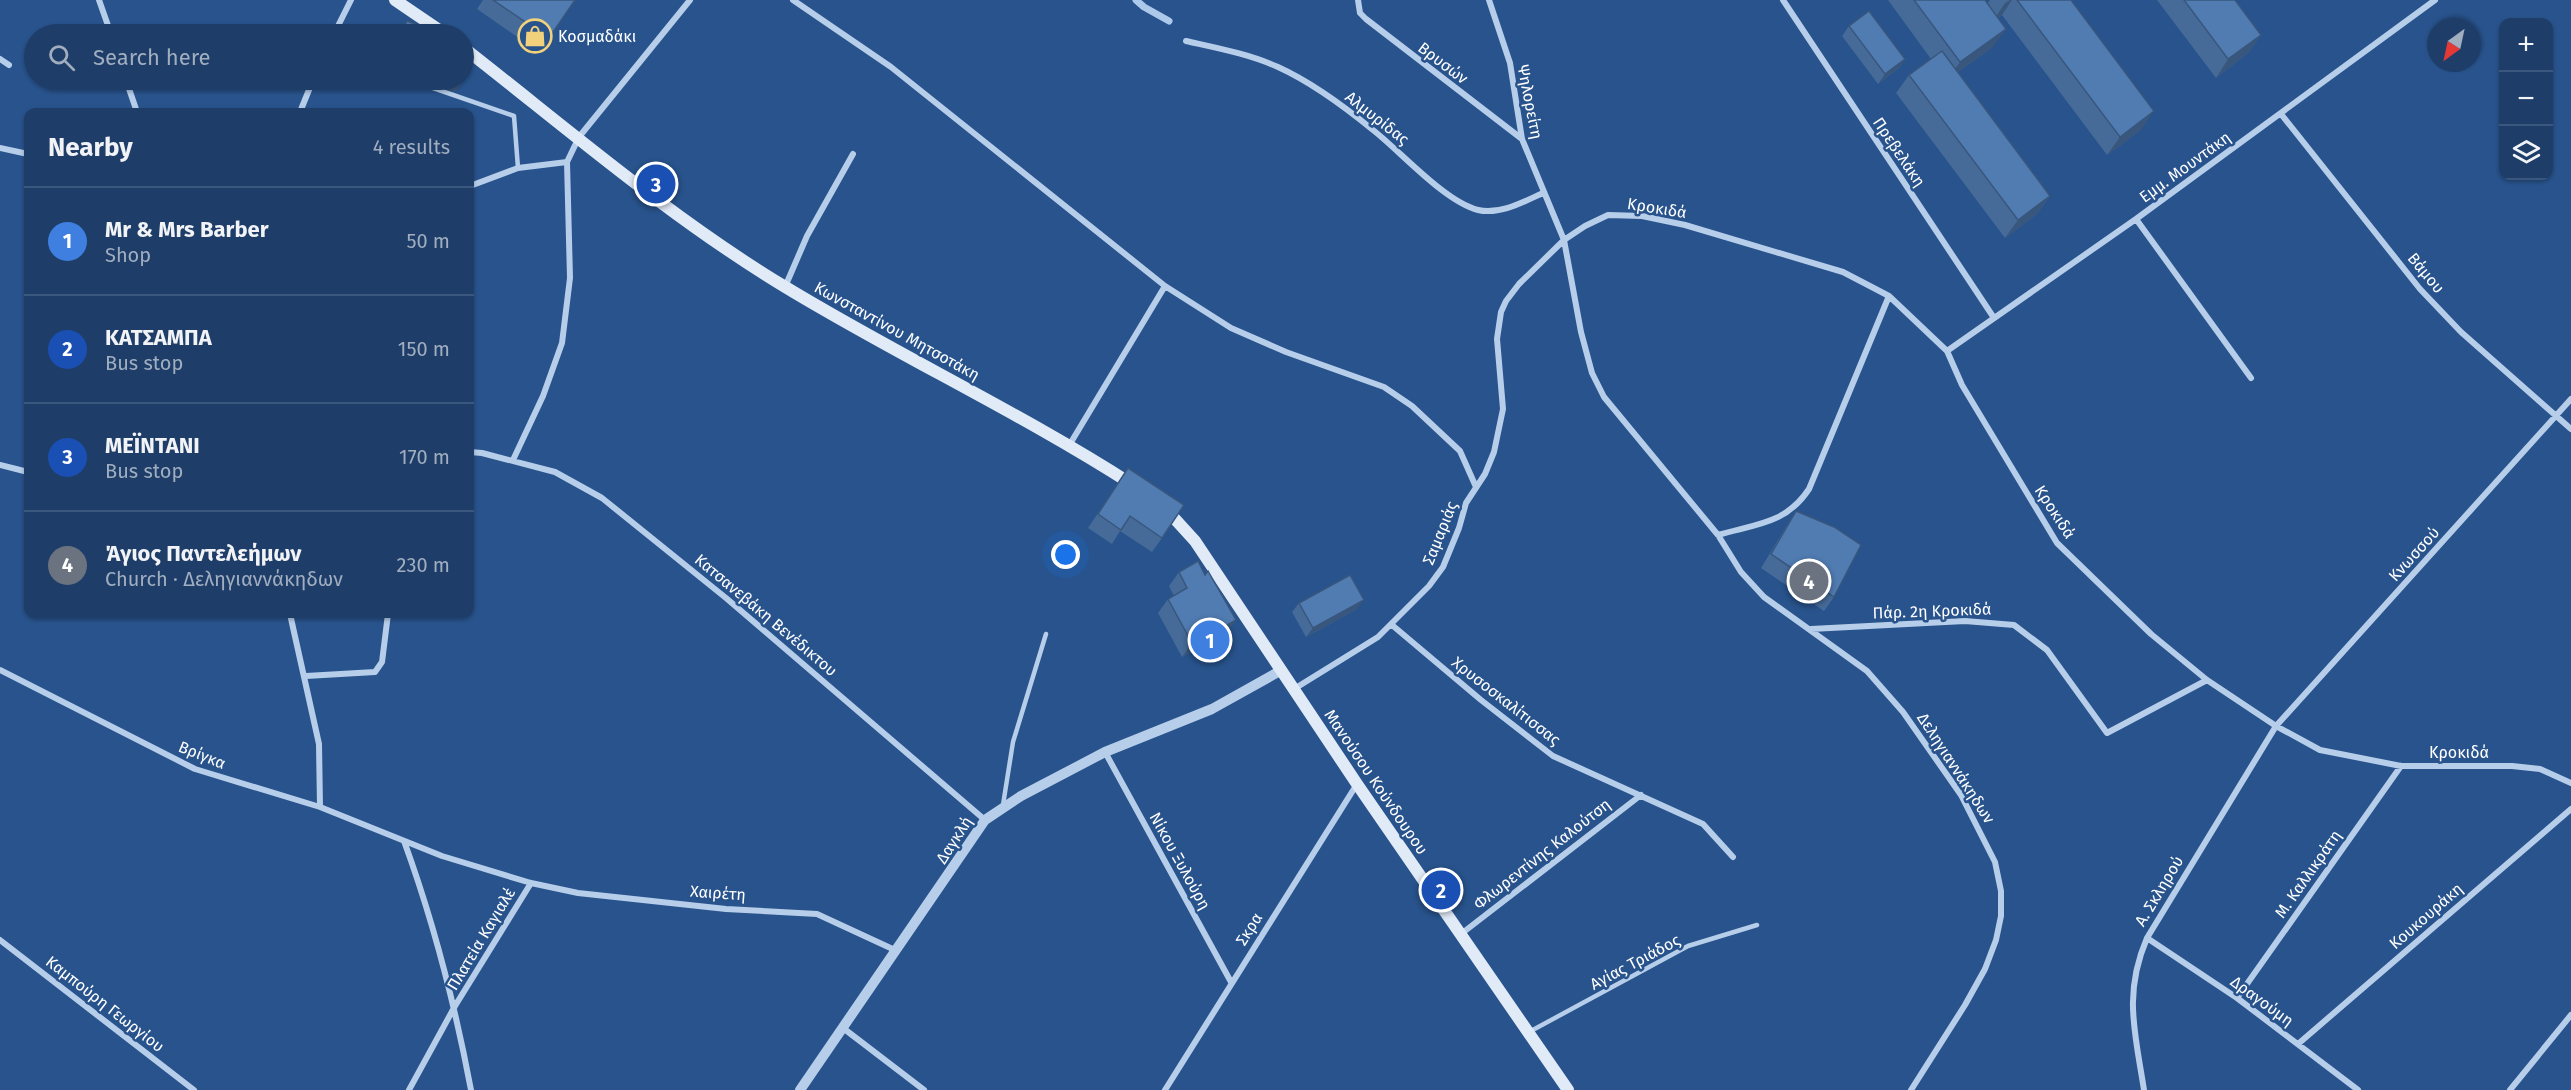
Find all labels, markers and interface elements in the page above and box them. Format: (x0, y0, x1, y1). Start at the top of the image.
shop icon: Κοσμαδάκι (517, 18, 553, 54)
north arrow (2427, 18, 2481, 72)
map controls (2499, 18, 2553, 180)
button: + (2499, 18, 2553, 72)
search box (24, 24, 474, 90)
place label: Κοσμαδάκι (558, 27, 636, 46)
street label: Βρυσών (1414, 38, 1472, 88)
icon: search (45, 41, 78, 74)
text: Search here (93, 44, 211, 71)
street label: Ψηλορείτη (1513, 63, 1547, 141)
button: − (2499, 72, 2553, 126)
street label: Αλμυρίδας (1341, 87, 1413, 149)
street label: Πρεβελάκη (1869, 114, 1929, 190)
button: layers (2499, 126, 2553, 180)
street label: Εμμ. Μουντάκη (2136, 128, 2234, 206)
text: Nearby (48, 132, 133, 163)
text: 4 results (373, 135, 450, 159)
pin: 3 (636, 162, 676, 207)
street label: Κροκιδά (1626, 194, 1688, 222)
text: Mr & Mrs Barber (105, 216, 269, 243)
text: 1 (63, 229, 72, 253)
text: 50 m (406, 229, 450, 253)
text: Shop (105, 243, 151, 267)
street label: Βάμου (2404, 249, 2448, 297)
street label: Κωνσταντίνου Μητσοτάκη (811, 278, 983, 384)
text: ΚΑΤΣΑΜΠΑ (105, 324, 212, 351)
text: 2 (62, 337, 73, 361)
text: 150 m (398, 337, 450, 361)
text: Bus stop (105, 351, 183, 375)
text: ΜΕΪΝΤΑΝΙ (105, 432, 200, 459)
text: 3 (62, 445, 73, 469)
text: 170 m (399, 445, 450, 469)
text: Bus stop (105, 459, 183, 483)
street label: Κροκιδά (2031, 482, 2079, 542)
street label: Σαμαριάς (1419, 498, 1461, 567)
street label: Κνωσσού (2385, 523, 2443, 585)
text: Άγιος Παντελεήμων (105, 540, 302, 567)
your location (1051, 540, 1080, 569)
street label: Κατσανεβάκη Βενέδικτου (691, 550, 841, 680)
text: 4 (62, 553, 73, 577)
text: 230 m (397, 553, 450, 577)
pin: 4 (1790, 558, 1828, 604)
text: Church · Δεληγιαννάκηδων (105, 567, 343, 591)
street label: Πάρ. 2η Κροκιδά (1872, 599, 1992, 623)
pin: 1 (1190, 618, 1230, 662)
street label: Χρυσοσκαλίτισσας (1448, 653, 1564, 750)
street label: Μανούσου Κούνδουρου (1320, 706, 1432, 858)
street label: Δεληγιαννάκηδων (1913, 709, 1999, 827)
street label: Βρίγκα (176, 737, 228, 773)
street label: Κροκιδά (2429, 743, 2489, 762)
street label: Φλωρεντίνης Καλούτση (1470, 795, 1614, 913)
street label: Νίκου Ξυλούρη (1145, 809, 1215, 913)
street label: Δαγκλή (932, 813, 976, 867)
street label: Μ. Καλλικράτη (2271, 826, 2345, 922)
street label: Α. Σκληρού (2131, 852, 2187, 930)
pin: 2 (1422, 868, 1460, 912)
street label: Κουκουράκη (2385, 879, 2467, 953)
street label: Χαιρέτη (689, 882, 747, 904)
street label: Πλατεία Καγιαλέ (443, 884, 519, 994)
street label: Σκρα (1232, 909, 1266, 949)
street label: Αγίας Τριάδος (1587, 930, 1684, 994)
street label: Καμπούρη Γεωργίου (42, 952, 168, 1056)
street label: Δραγούμη (2227, 972, 2297, 1030)

